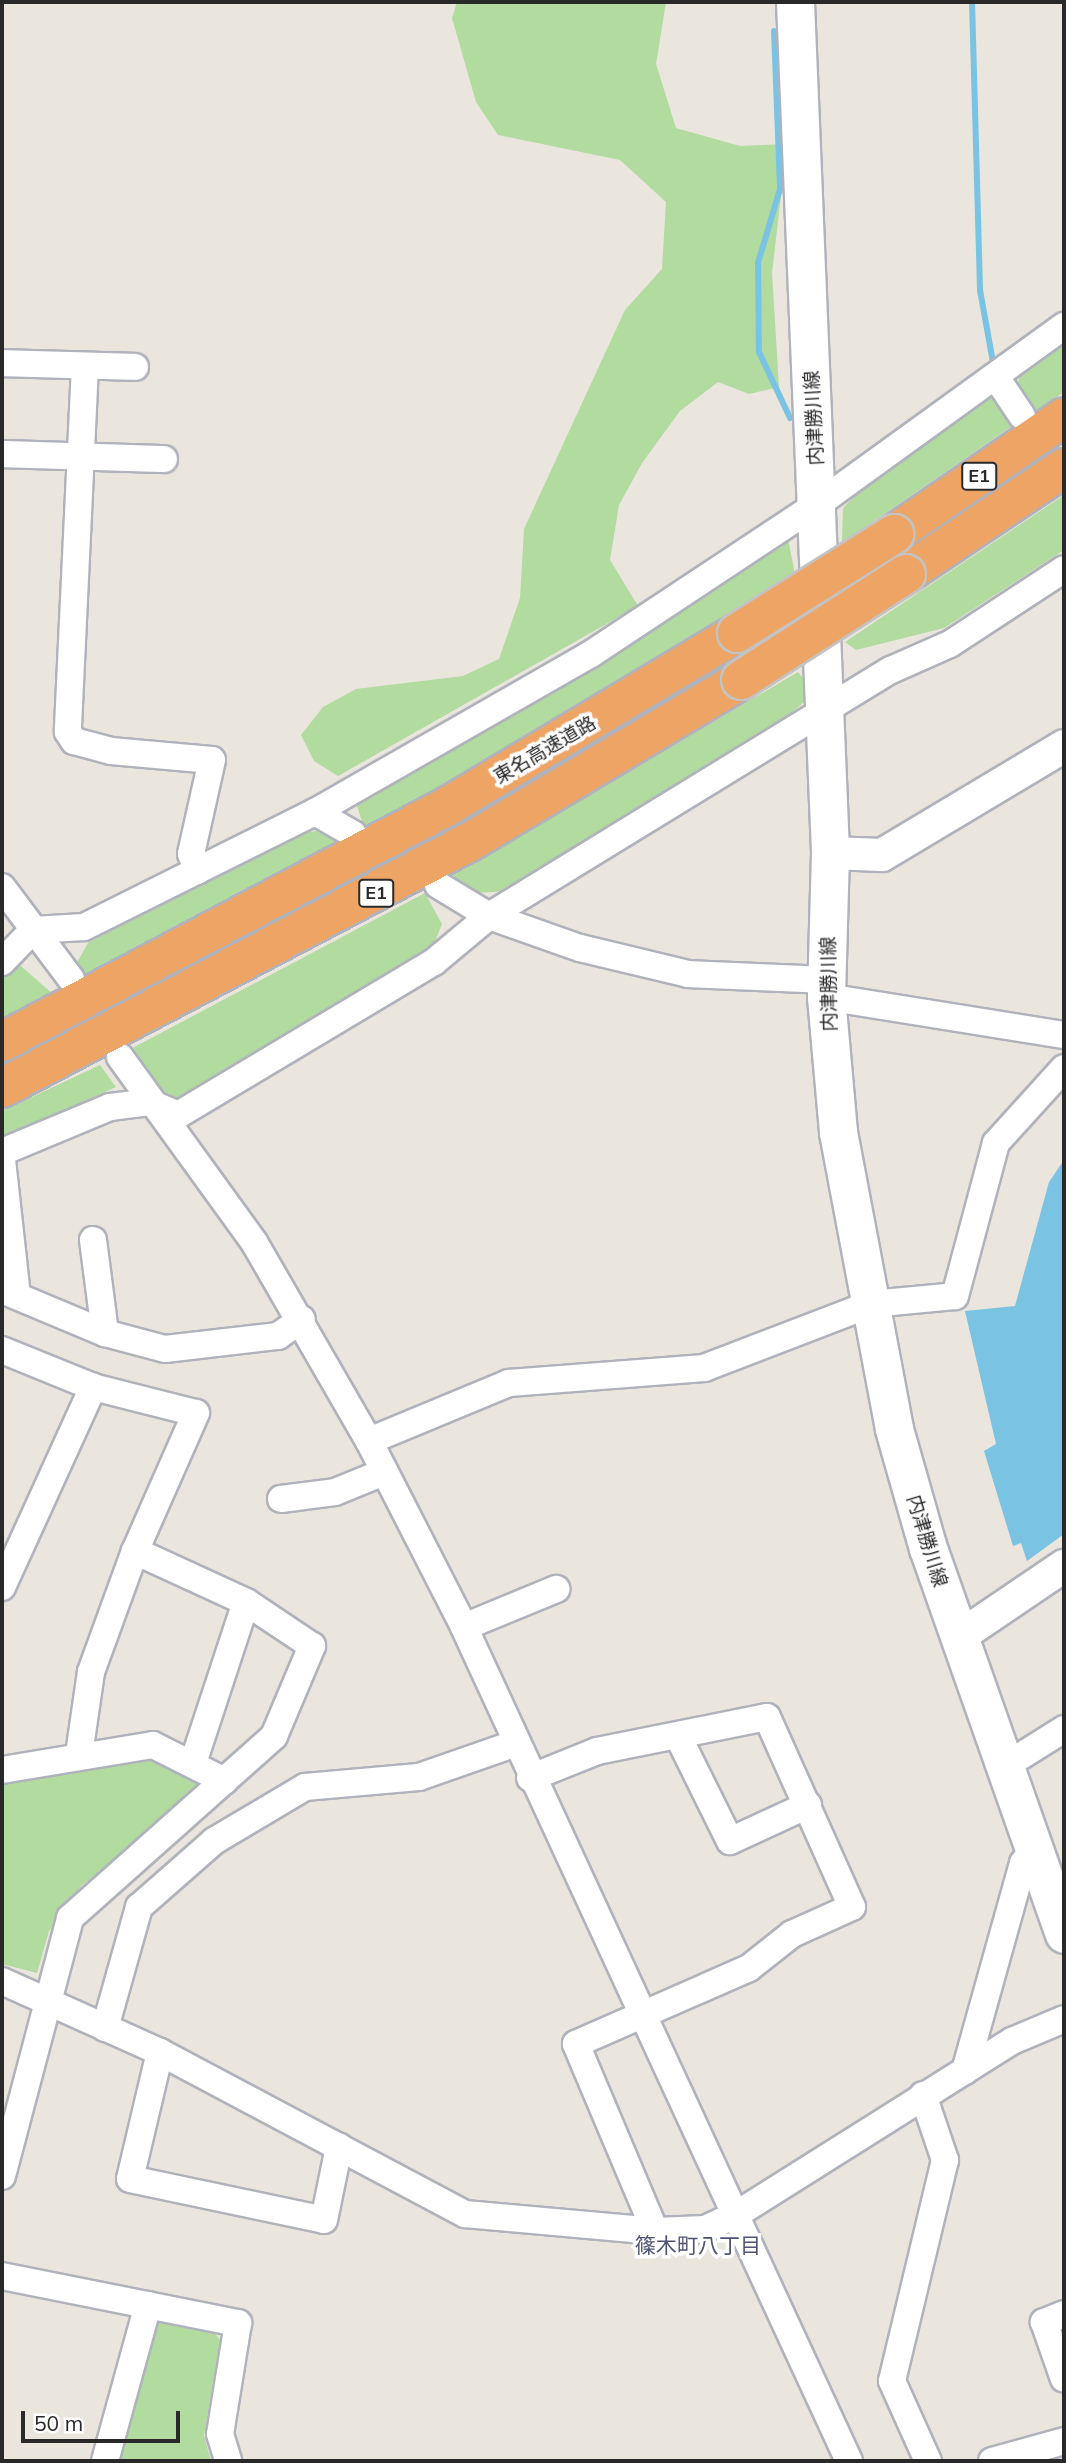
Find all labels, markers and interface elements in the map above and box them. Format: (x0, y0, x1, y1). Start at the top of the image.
street label: 内津勝川線 (800, 370, 828, 466)
road number: E1 (960, 462, 998, 490)
street label: 東名高速道路 (490, 712, 600, 788)
road number: E1 (357, 878, 395, 908)
street label: 内津勝川線 (817, 936, 841, 1032)
street label: 内津勝川線 (902, 1492, 952, 1590)
district label: 篠木町八丁目 (635, 2232, 761, 2258)
scale bar (24, 2396, 184, 2440)
text: 50 m (34, 2410, 83, 2436)

